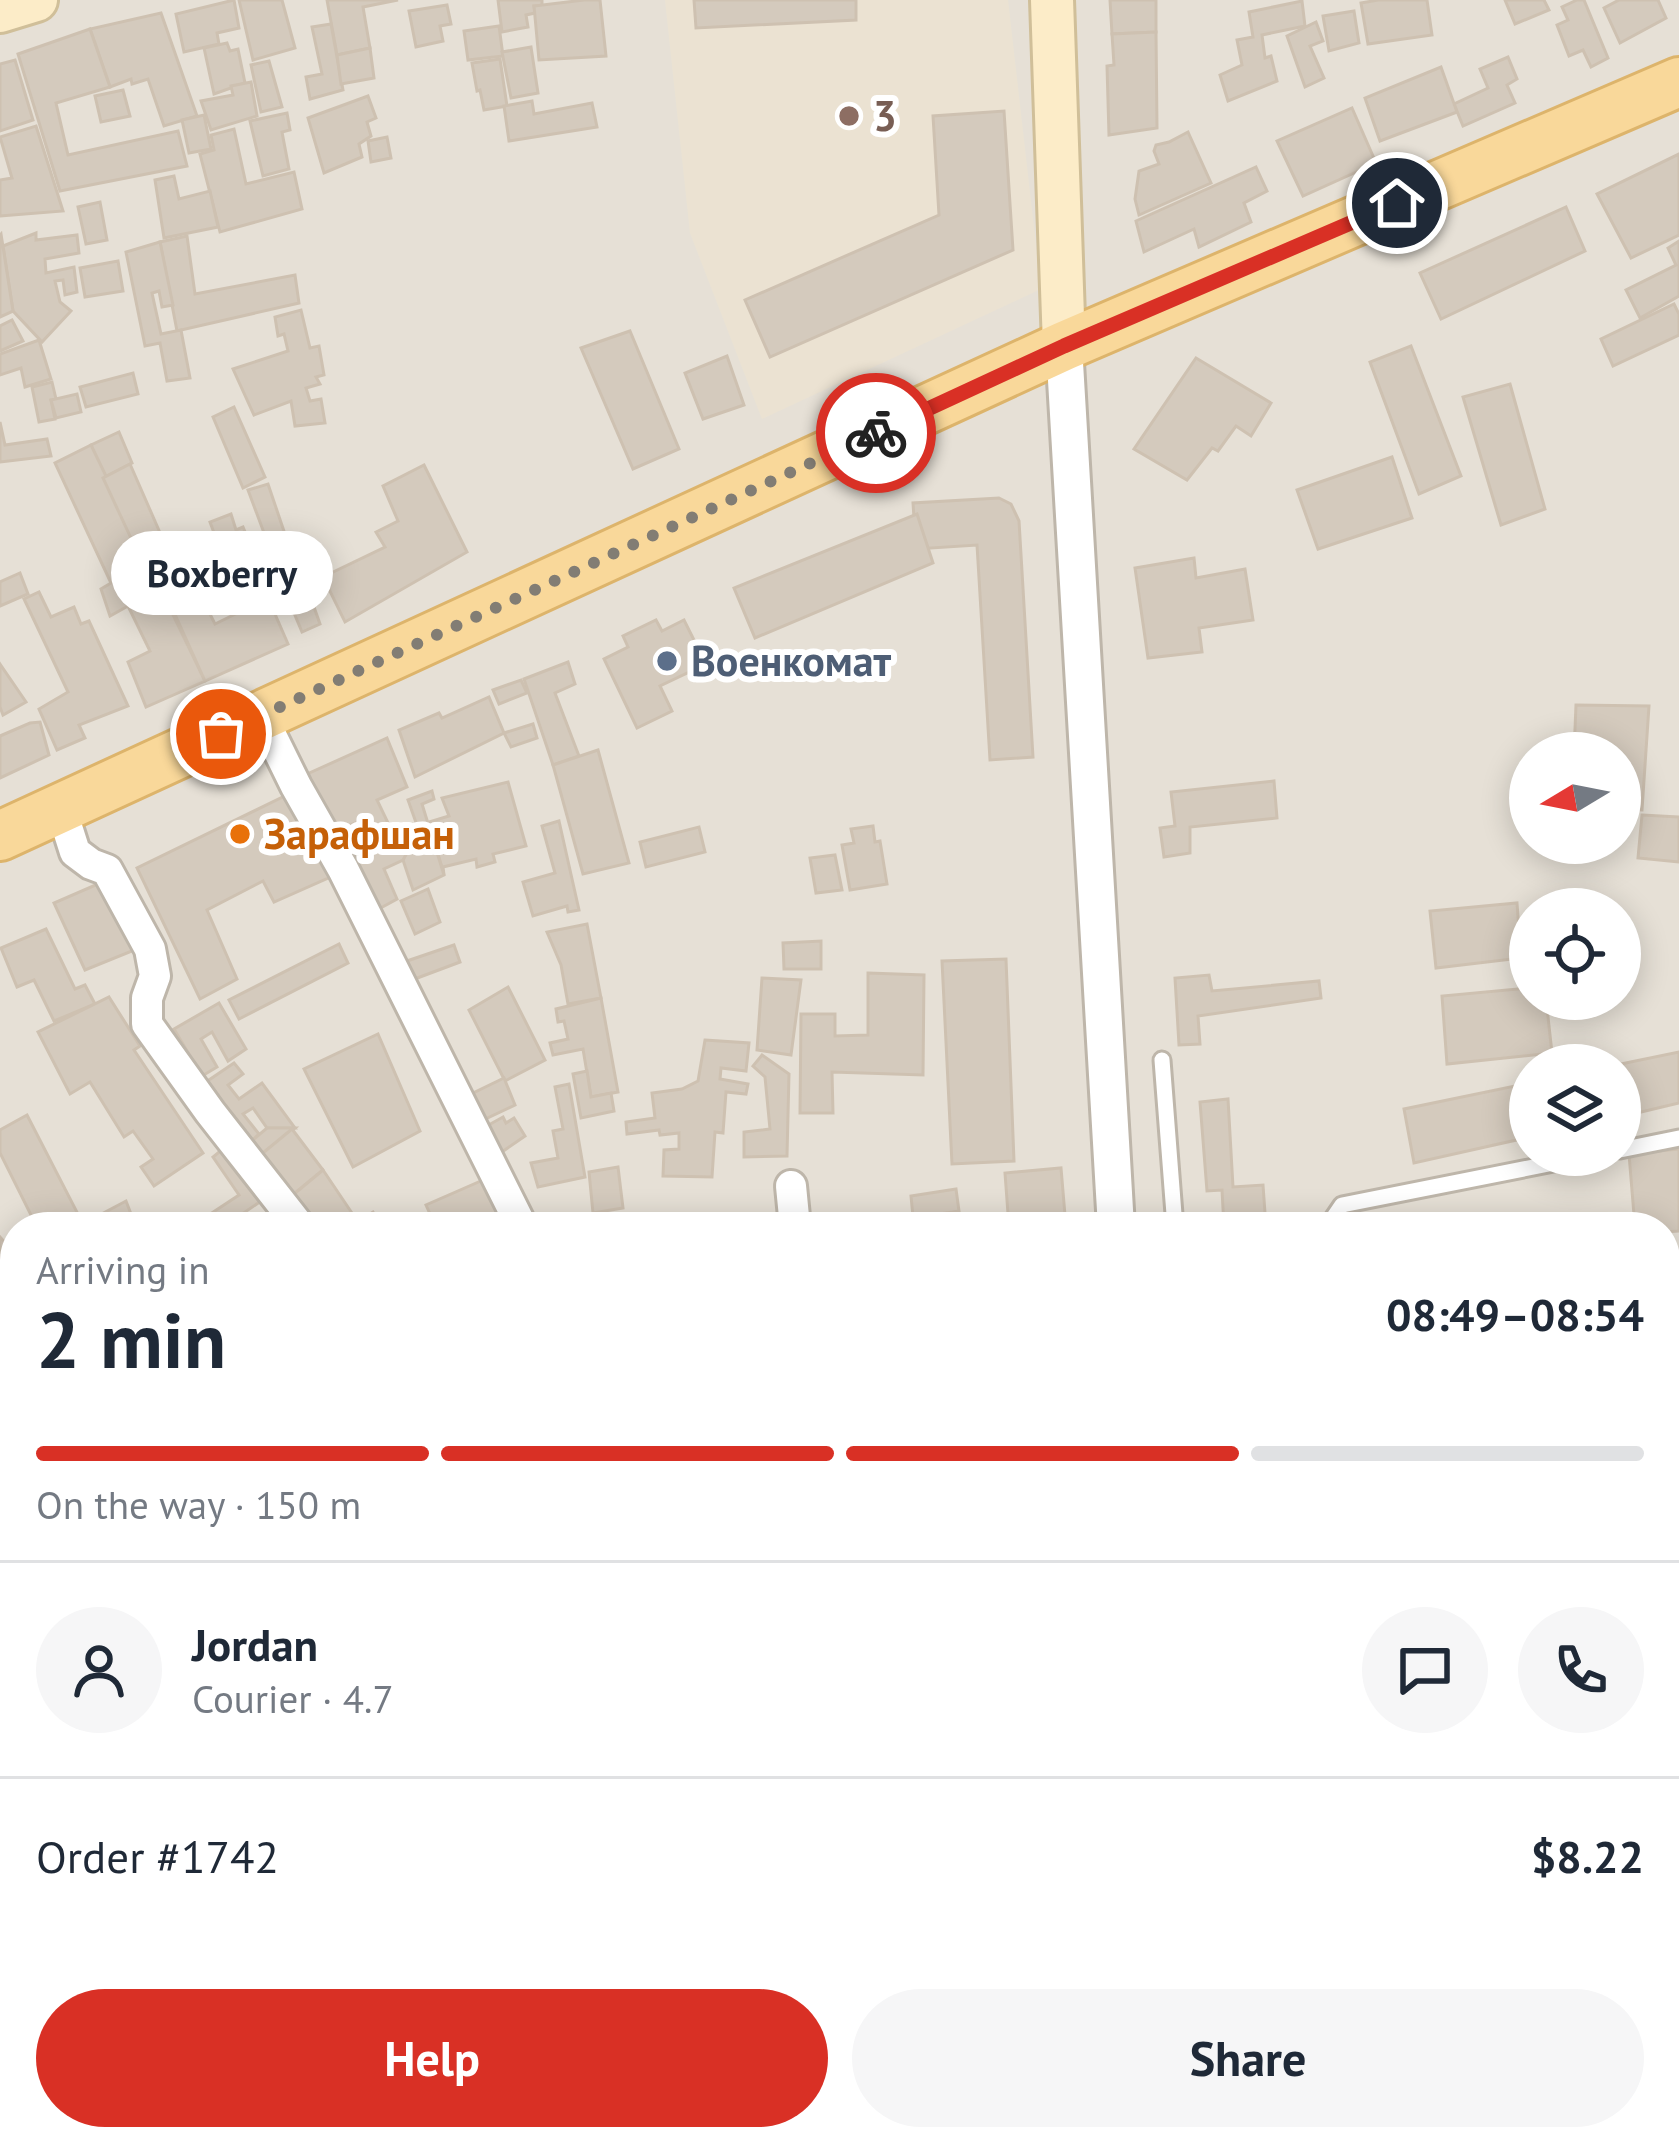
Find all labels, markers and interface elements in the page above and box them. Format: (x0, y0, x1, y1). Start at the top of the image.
place label: 3 (873, 88, 897, 143)
marker: 3 (836, 103, 862, 129)
pin (1346, 152, 1448, 254)
icon: home (1364, 170, 1430, 236)
courier (816, 373, 936, 493)
icon: bike (843, 400, 909, 466)
callout: Boxberry (110, 530, 332, 614)
text: Boxberry (147, 547, 297, 598)
place label: Военкомат (691, 633, 892, 688)
marker: Военкомат (654, 648, 680, 674)
pin (170, 683, 272, 785)
icon: bag (188, 701, 254, 767)
north arrow (1509, 732, 1641, 864)
map controls (1509, 732, 1641, 1176)
place label: Зарафшан (264, 806, 455, 861)
marker: Зарафшан (227, 821, 253, 847)
button: locate (1509, 888, 1641, 1020)
button: layers (1509, 1044, 1641, 1176)
text: Arriving in (36, 1244, 210, 1295)
text: 08:49–08:54 (1386, 1285, 1644, 1343)
text: 2 min (36, 1289, 226, 1390)
text: On the way · 150 m (36, 1479, 361, 1530)
button: person (36, 1607, 162, 1733)
button: chat (1362, 1607, 1488, 1733)
button: phone (1518, 1607, 1644, 1733)
text: Jordan (192, 1615, 318, 1673)
text: Courier · 4.7 (192, 1673, 394, 1724)
text: Order #1742 (36, 1827, 279, 1885)
text: $8.22 (1531, 1827, 1644, 1885)
button: Help (36, 1989, 828, 2127)
button: Share (852, 1989, 1644, 2127)

